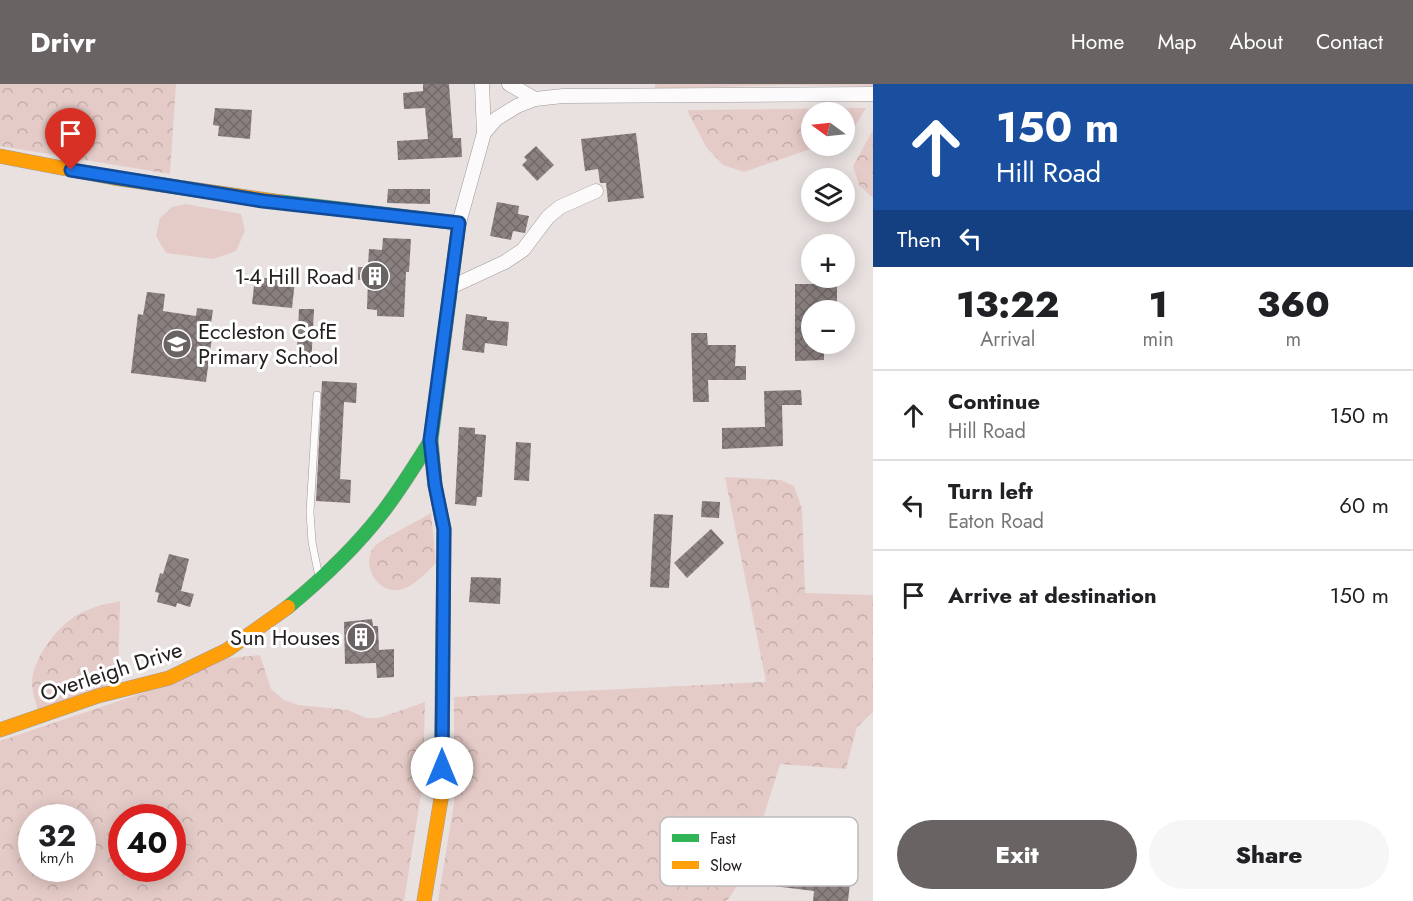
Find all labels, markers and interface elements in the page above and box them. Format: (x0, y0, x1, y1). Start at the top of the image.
text: Drivr (30, 22, 96, 63)
text: Home (1071, 27, 1124, 57)
text: Map (1157, 27, 1197, 57)
text: About (1230, 27, 1283, 57)
text: Contact (1316, 27, 1383, 57)
text: 150 m (996, 97, 1119, 158)
north arrow (801, 102, 855, 156)
map controls (801, 102, 855, 354)
pin (45, 108, 96, 170)
icon: ahead (897, 108, 975, 186)
icon: arrive (54, 117, 87, 150)
text: Hill Road (996, 153, 1101, 192)
button: layers (801, 168, 855, 222)
icon: left (954, 222, 987, 255)
text: Then (897, 223, 942, 255)
button: + (801, 234, 855, 288)
place label: 1-4 Hill Road (234, 260, 354, 292)
building icon: 1-4 Hill Road (359, 260, 391, 292)
text: 13:22 (956, 278, 1059, 330)
text: 1 (1149, 278, 1168, 330)
text: 360 (1257, 278, 1330, 330)
button: − (801, 300, 855, 354)
place label: Eccleston CofE Primary School (198, 315, 338, 372)
text: Arrival (980, 325, 1035, 354)
text: min (1142, 325, 1174, 354)
text: m (1286, 325, 1301, 354)
school or university icon: Eccleston CofE Primary School (161, 328, 193, 360)
text: Continue (948, 385, 1040, 417)
icon: ahead (897, 399, 930, 432)
text: 150 m (1330, 399, 1389, 431)
text: Hill Road (948, 417, 1026, 446)
text: Turn left (948, 475, 1033, 507)
icon: left (897, 489, 930, 522)
text: 60 m (1339, 489, 1389, 521)
text: Eaton Road (948, 507, 1044, 536)
icon: arrive (897, 579, 930, 612)
text: Arrive at destination (948, 579, 1157, 611)
text: 150 m (1330, 579, 1389, 611)
place label: Sun Houses (230, 621, 340, 653)
building icon: Sun Houses (345, 621, 377, 653)
street label: Overleigh Drive (36, 633, 186, 709)
position arrow (410, 736, 474, 800)
speed limit sign: 40 (108, 804, 186, 882)
text: 32 (38, 814, 76, 857)
legend (660, 817, 858, 886)
button: Exit (897, 820, 1137, 889)
button: Share (1149, 820, 1389, 889)
text: Fast (710, 827, 736, 850)
text: km/h (40, 847, 74, 869)
text: Slow (710, 854, 742, 877)

